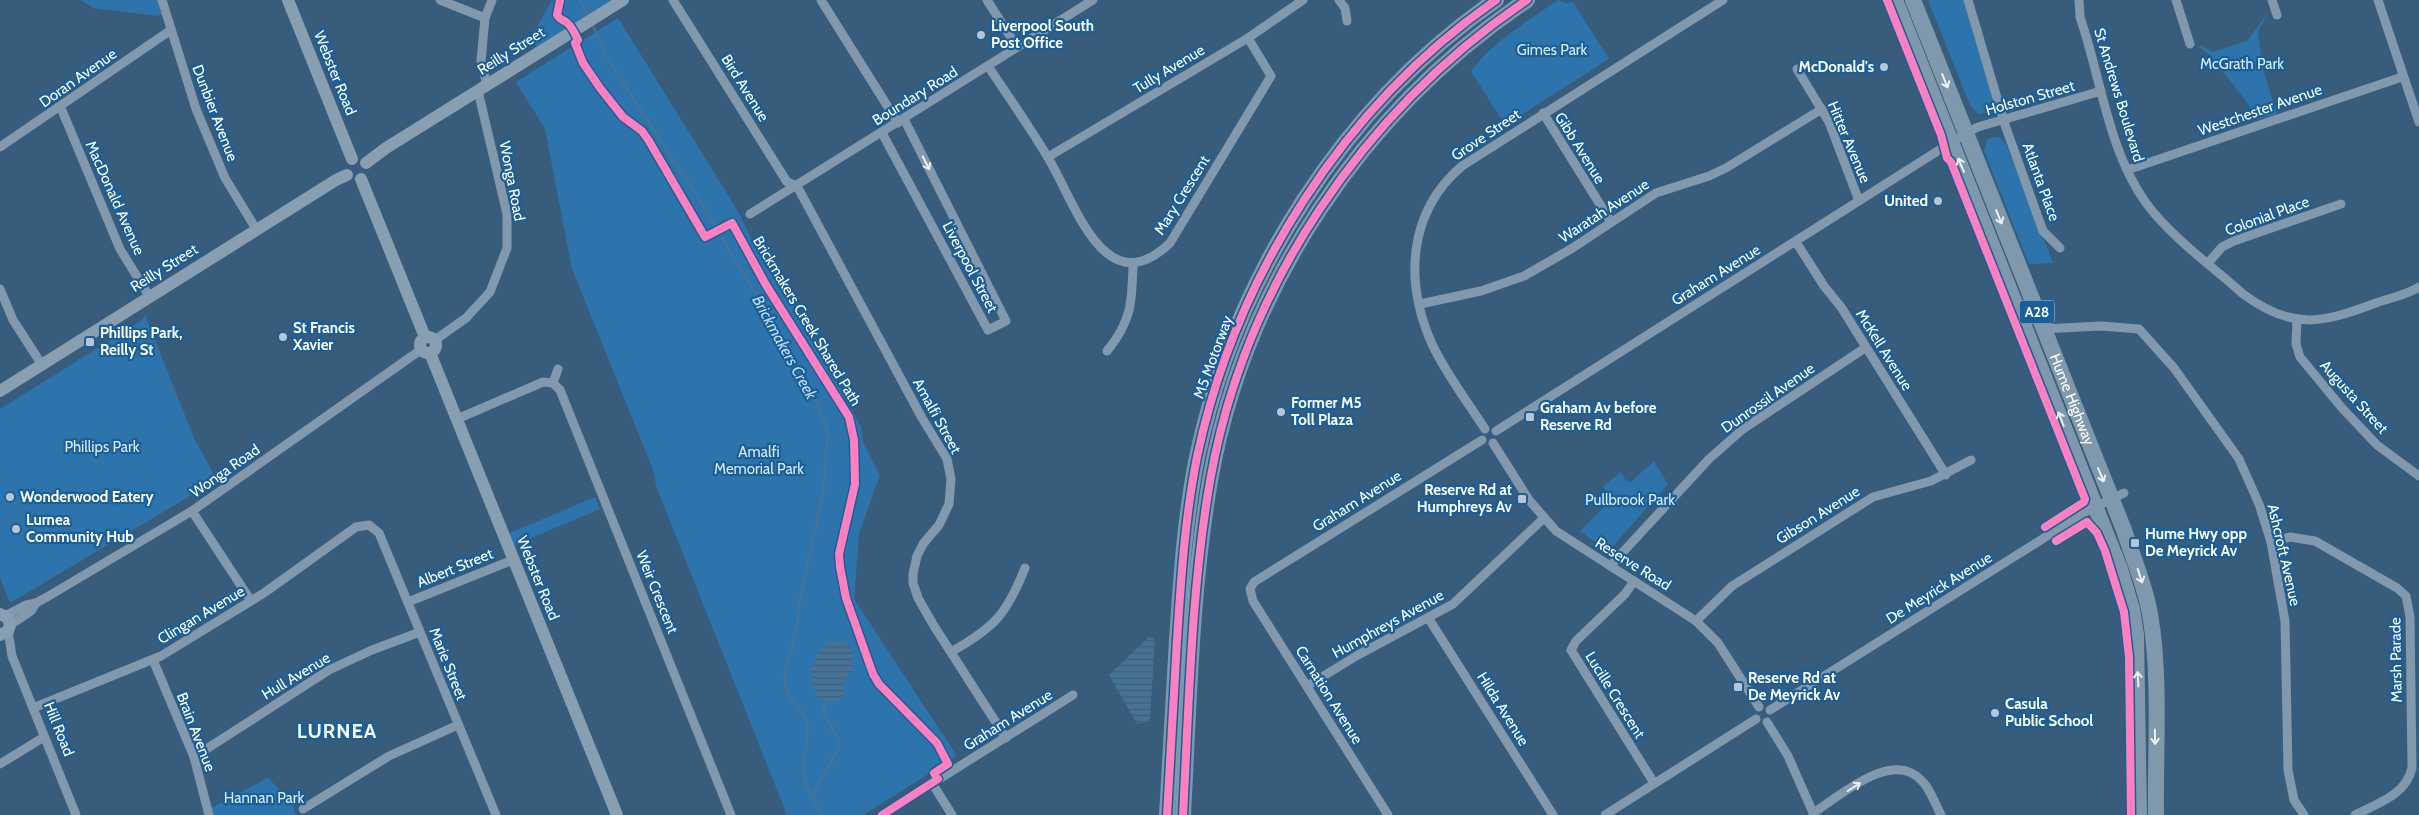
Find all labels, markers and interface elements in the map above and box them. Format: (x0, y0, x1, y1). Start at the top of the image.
place label: Liverpool South Post Office (991, 17, 1094, 52)
street label: Reilly Street (474, 23, 548, 79)
street label: St Andrews Boulevard (2090, 26, 2148, 164)
street label: Webster Road (310, 28, 360, 118)
marker: Liverpool South Post Office (975, 29, 987, 41)
street label: Tully Avenue (1130, 41, 1208, 97)
park label: Gimes Park (1517, 41, 1588, 59)
street label: Doran Avenue (36, 45, 120, 111)
street label: Bird Avenue (717, 51, 773, 125)
park label: McGrath Park (2200, 55, 2284, 73)
place label: McDonald's (1799, 58, 1874, 76)
marker: McDonald's (1878, 61, 1890, 73)
street label: Dunbier Avenue (188, 62, 242, 164)
street label: Boundary Road (869, 63, 961, 129)
one-way arrow (1941, 73, 1951, 88)
street label: Holston Street (1983, 77, 2077, 119)
street label: Westchester Avenue (2196, 80, 2325, 140)
street label: Hitter Avenue (1824, 98, 1874, 186)
street label: Grove Street (1448, 105, 1524, 165)
street label: Gibb Avenue (1551, 109, 1609, 187)
street label: MacDonald Avenue (82, 138, 148, 258)
street label: Wonga Road (495, 140, 529, 222)
street label: Atlanta Place (2018, 140, 2064, 224)
street label: Mary Crescent (1150, 152, 1214, 238)
one-way arrow (922, 155, 931, 170)
one-way arrow (1955, 158, 1965, 173)
street label: Waratah Avenue (1556, 175, 1653, 247)
place label: United (1884, 192, 1928, 210)
street label: Colonial Place (2222, 192, 2312, 240)
marker: United (1932, 195, 1944, 207)
one-way arrow (1995, 209, 2004, 225)
street label: Liverpool Street (938, 218, 1002, 316)
street label: Brickmakers Creek Shared Path (749, 233, 865, 409)
street label: Reilly Street (127, 240, 201, 296)
street label: Graham Avenue (1668, 240, 1764, 309)
water label: Brickmakers Creek (749, 292, 821, 402)
road number: A28 (2020, 300, 2054, 324)
street label: McKell Avenue (1852, 306, 1916, 394)
street label: M5 Motorway (1190, 313, 1236, 401)
place label: St Francis Xavier (292, 319, 355, 354)
place label: Phillips Park, Reilly St (100, 324, 182, 359)
marker: St Francis Xavier (277, 331, 289, 343)
marker: Phillips Park, Reilly St (84, 336, 96, 348)
street label: Hume Highway (2046, 351, 2099, 448)
street label: Augusta Street (2316, 357, 2392, 437)
street label: Dunrossil Avenue (1718, 359, 1818, 437)
street label: Amalfi Street (909, 375, 965, 457)
place label: Former M5 Toll Plaza (1291, 394, 1361, 429)
place label: Graham Av before Reserve Rd (1540, 399, 1657, 434)
marker: Former M5 Toll Plaza (1275, 406, 1287, 418)
marker: Graham Av before Reserve Rd (1524, 411, 1536, 423)
one-way arrow (2056, 411, 2065, 426)
park label: Phillips Park (64, 438, 140, 456)
street label: Wonga Road (187, 440, 263, 502)
park label: Amalfi Memorial Park (714, 443, 804, 478)
street label: Graham Avenue (1309, 466, 1405, 535)
one-way arrow (2097, 467, 2107, 482)
place label: Reserve Rd at Humphreys Av (1417, 481, 1513, 516)
street label: Gibson Avenue (1773, 482, 1863, 548)
place label: Wonderwood Eatery (20, 488, 154, 506)
marker: Wonderwood Eatery (4, 491, 16, 503)
park label: Pullbrook Park (1585, 491, 1675, 509)
marker: Reserve Rd at Humphreys Av (1516, 493, 1528, 505)
street label: Ashcroft Avenue (2264, 502, 2305, 608)
place label: Lurnea Community Hub (26, 511, 134, 546)
marker: Lurnea Community Hub (10, 523, 22, 535)
place label: Hume Hwy opp De Meyrick Av (2145, 525, 2247, 560)
street label: Webster Road (513, 533, 563, 623)
street label: Reserve Road (1592, 534, 1674, 594)
marker: Hume Hwy opp De Meyrick Av (2129, 537, 2141, 549)
street label: Albert Street (414, 545, 496, 591)
street label: Weir Crescent (632, 548, 682, 636)
street label: De Meyrick Avenue (1883, 548, 1996, 628)
one-way arrow (2135, 568, 2145, 584)
street label: Clingan Avenue (154, 582, 248, 648)
street label: Humphreys Avenue (1329, 586, 1447, 662)
street label: Marsh Parade (2386, 617, 2406, 703)
street label: Marie Street (425, 625, 471, 703)
street label: Carnation Avenue (1292, 643, 1367, 748)
street label: Hull Avenue (259, 648, 334, 703)
street label: Lucille Crescent (1581, 648, 1649, 742)
street label: Hilda Avenue (1473, 669, 1533, 749)
place label: Reserve Rd at De Meyrick Av (1748, 669, 1841, 704)
one-way arrow (2133, 671, 2142, 687)
marker: Reserve Rd at De Meyrick Av (1732, 681, 1744, 693)
street label: Graham Avenue (960, 685, 1056, 754)
street label: Brain Avenue (173, 690, 219, 774)
place label: Casula Public School (2005, 695, 2093, 730)
street label: Hill Road (40, 699, 78, 759)
marker: Casula Public School (1989, 707, 2001, 719)
district label: LURNEA (297, 719, 377, 743)
one-way arrow (2150, 729, 2160, 745)
one-way arrow (1847, 782, 1861, 792)
park label: Hannan Park (224, 789, 304, 807)

